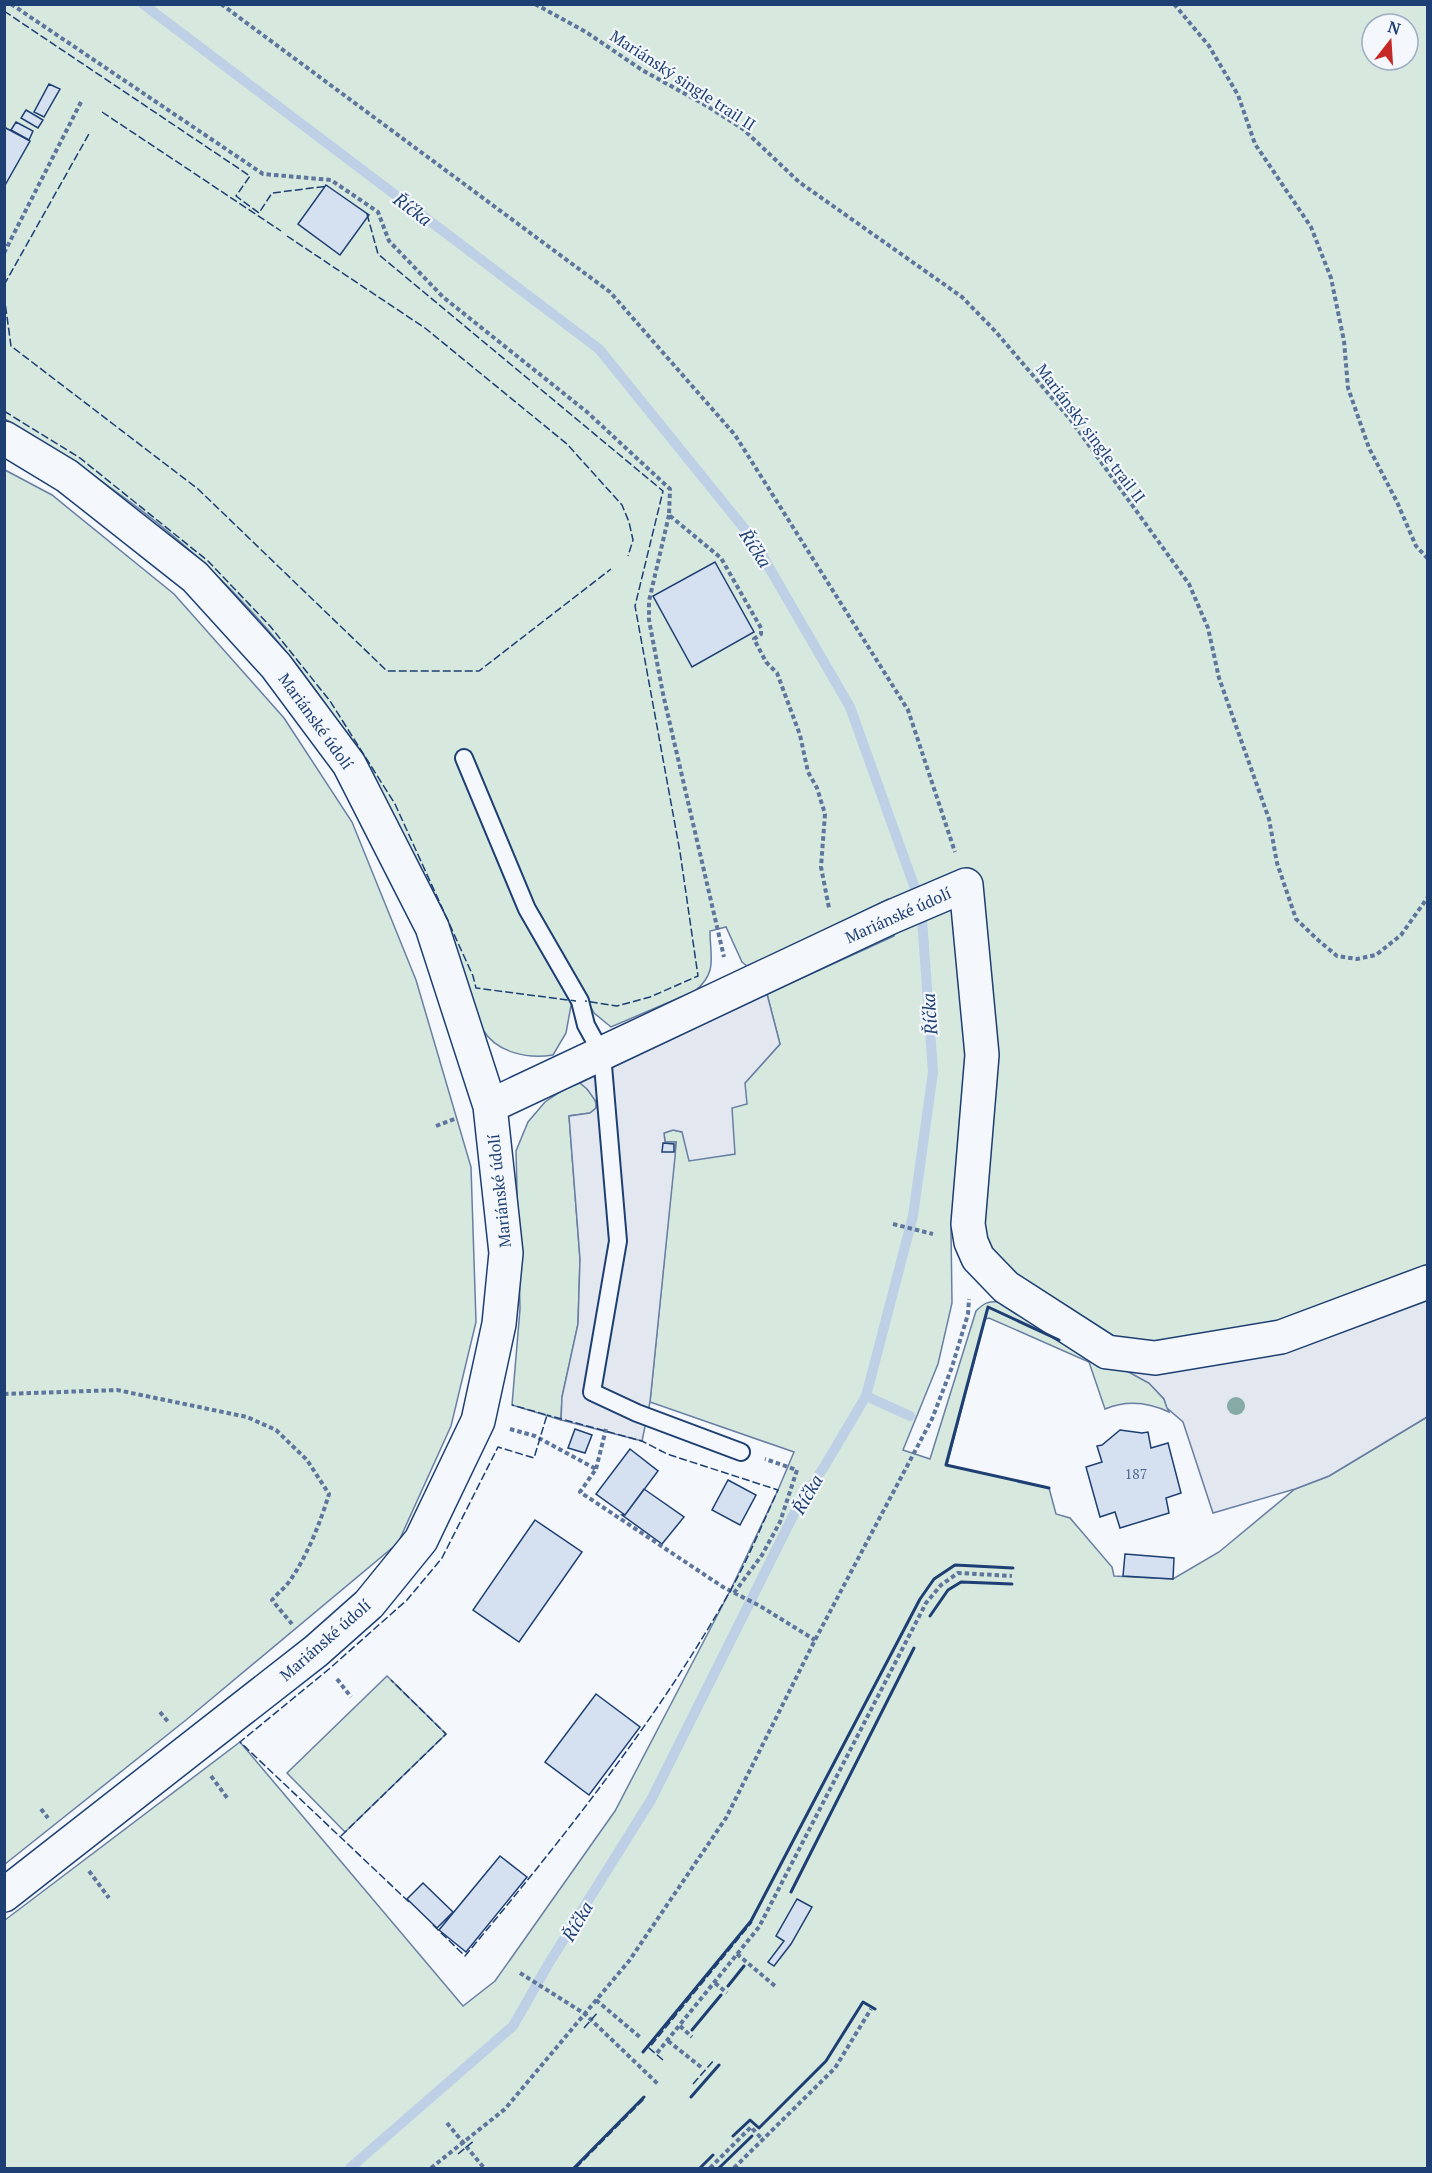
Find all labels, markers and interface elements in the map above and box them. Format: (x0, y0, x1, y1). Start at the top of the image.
north arrow (1360, 12, 1420, 72)
text: N (1385, 15, 1403, 40)
street label: Mariánský single trail II (606, 25, 760, 135)
water label: Říčka (388, 186, 437, 231)
street label: Mariánský single trail II (1031, 359, 1151, 507)
water label: Říčka (734, 523, 778, 572)
street label: Mariánské údolí (274, 668, 359, 774)
street label: Mariánské údolí (841, 882, 955, 948)
water label: Říčka (916, 992, 943, 1037)
street label: Mariánské údolí (482, 1133, 516, 1249)
house number: 187 (1125, 1464, 1147, 1483)
water label: Říčka (786, 1470, 828, 1519)
street label: Mariánské údolí (275, 1594, 375, 1686)
water label: Říčka (555, 1897, 598, 1946)

